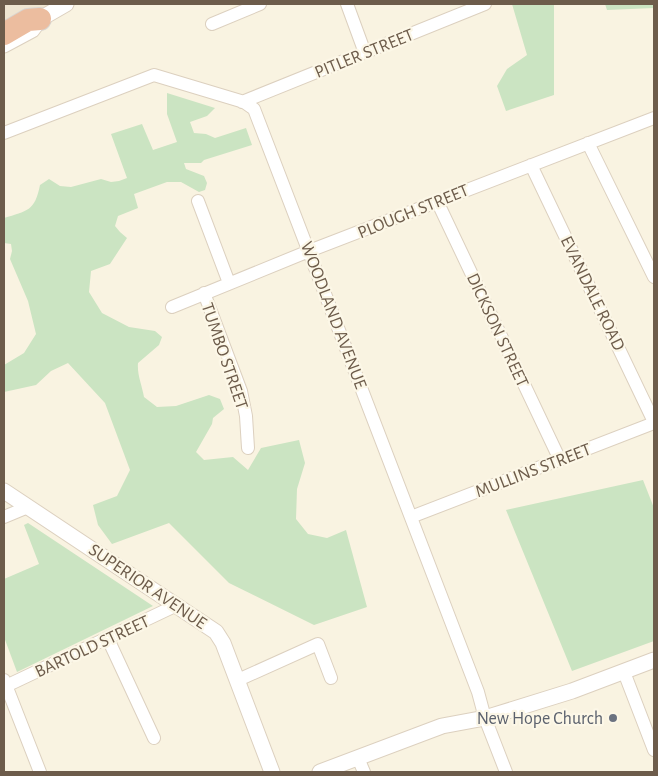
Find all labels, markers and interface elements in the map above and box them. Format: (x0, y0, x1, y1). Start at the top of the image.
street label: PITLER STREET (312, 26, 417, 82)
street label: PLOUGH STREET (355, 181, 472, 242)
street label: EVANDALE ROAD (557, 233, 628, 354)
street label: WOODLAND AVENUE (297, 239, 370, 392)
street label: DICKSON STREET (463, 271, 531, 390)
street label: TUMBO STREET (197, 301, 251, 412)
street label: MULLINS STREET (473, 441, 594, 501)
street label: SUPERIOR AVENUE (85, 541, 210, 633)
street label: BARTOLD STREET (32, 612, 153, 681)
place label: New Hope Church (477, 710, 603, 728)
marker: New Hope Church (607, 712, 619, 724)

